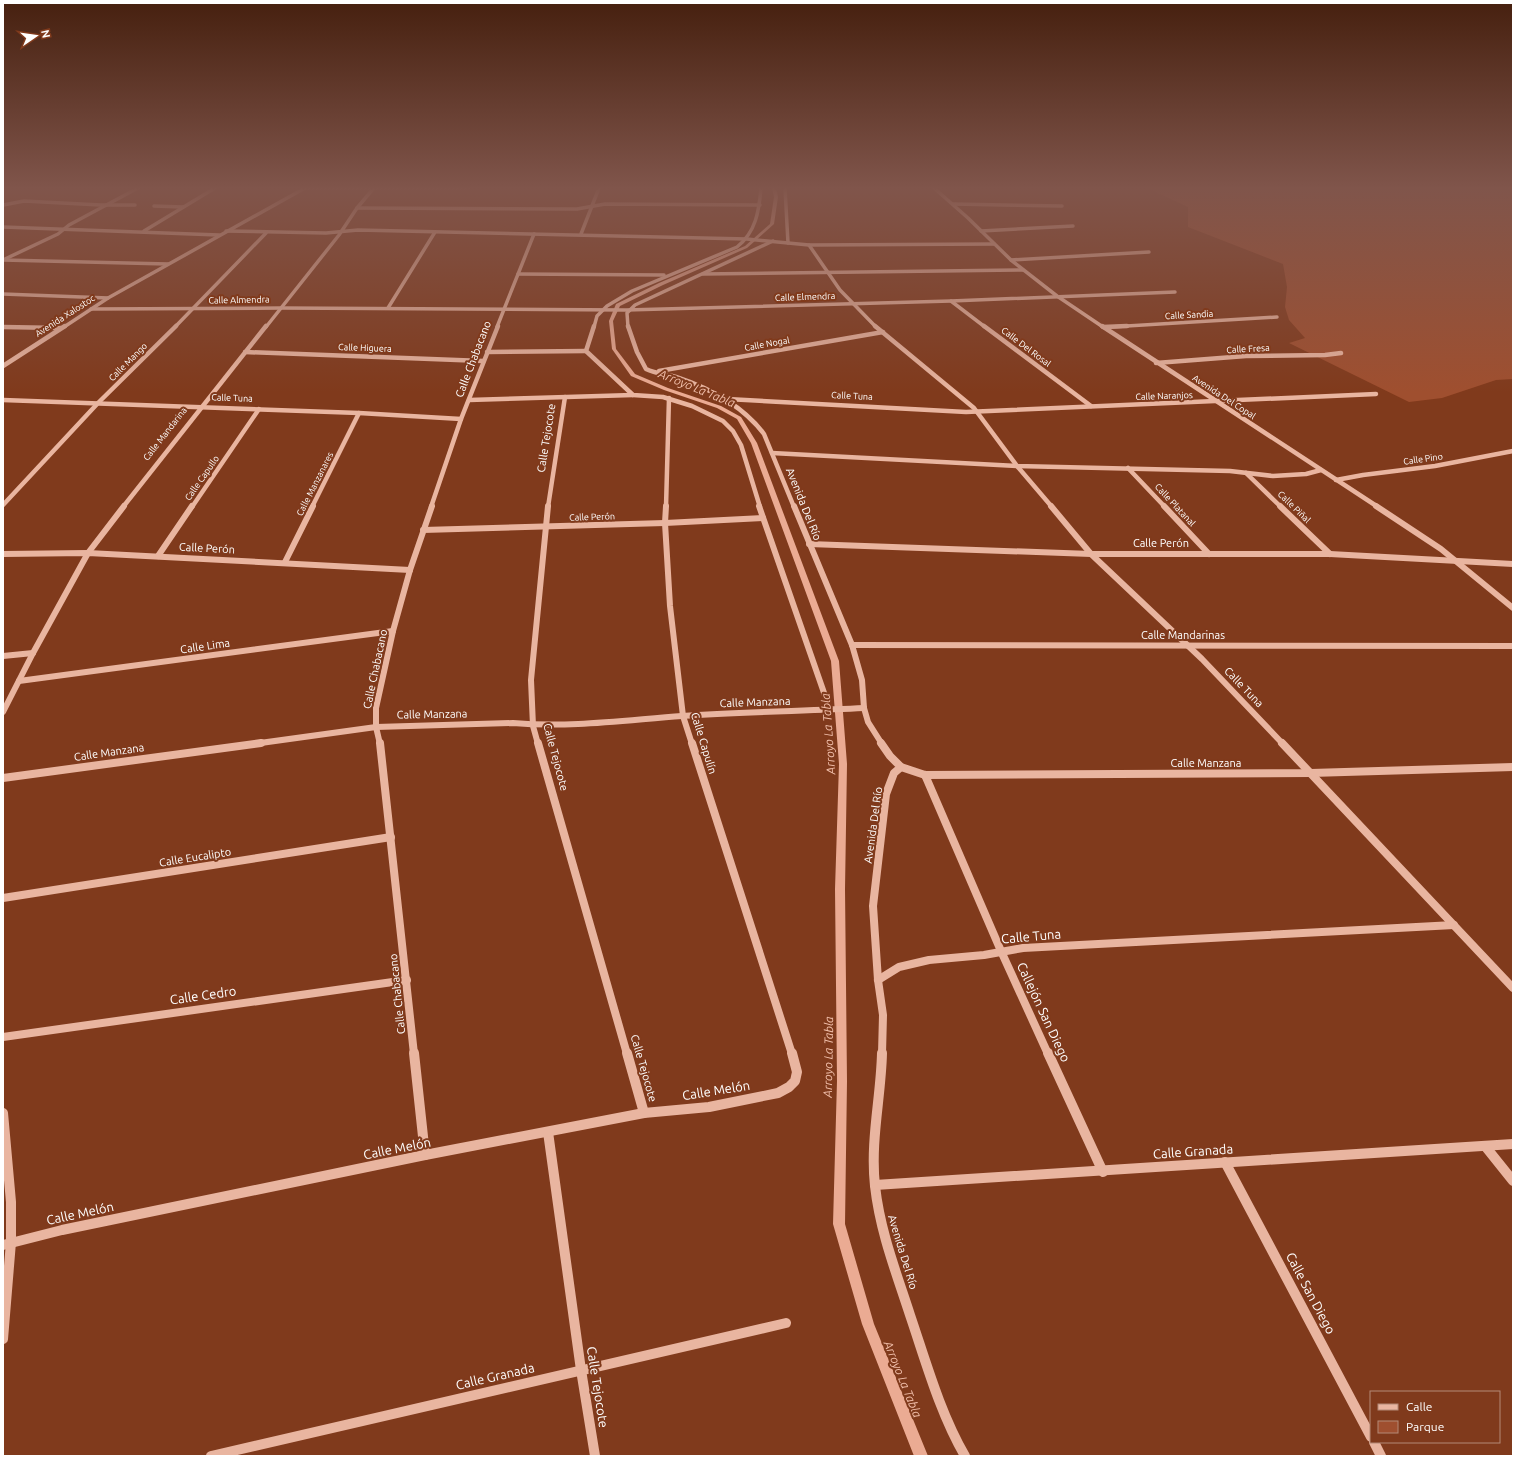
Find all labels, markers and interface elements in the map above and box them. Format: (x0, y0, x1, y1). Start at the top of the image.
north arrow (16, 16, 56, 56)
text: N (39, 28, 53, 39)
street label: Calle Elmendra (775, 291, 835, 303)
street label: Avenida Xalostoc (33, 293, 97, 339)
street label: Calle Almendra (208, 294, 270, 306)
street label: Calle Sandia (1165, 309, 1213, 321)
street label: Calle Chabacano (453, 319, 493, 399)
street label: Calle Del Rosal (999, 325, 1053, 369)
street label: Calle Nogal (744, 335, 791, 353)
street label: Calle Mango (107, 341, 149, 383)
street label: Calle Higuera (338, 342, 392, 354)
street label: Calle Fresa (1226, 343, 1270, 355)
water label: Arroyo La Tabla (656, 366, 738, 409)
street label: Avenida Del Copal (1191, 373, 1258, 421)
street label: Calle Tuna (831, 390, 873, 402)
street label: Calle Naranjos (1135, 390, 1193, 402)
street label: Calle Tuna (211, 392, 253, 404)
street label: Calle Tejocote (535, 403, 557, 473)
street label: Calle Mandarina (141, 405, 189, 463)
street label: Calle Manzanares (295, 450, 335, 518)
street label: Calle Pino (1403, 451, 1443, 467)
street label: Calle Capullo (183, 454, 221, 502)
street label: Avenida Del Río (784, 466, 824, 542)
street label: Calle Platanal (1153, 482, 1198, 529)
street label: Calle Piñal (1276, 489, 1313, 525)
street label: Calle Perón (569, 511, 615, 523)
street label: Calle Perón (1133, 537, 1189, 549)
street label: Calle Perón (179, 541, 235, 555)
street label: Calle Chabacano (361, 628, 389, 710)
street label: Calle Mandarinas (1141, 629, 1225, 641)
street label: Calle Lima (179, 637, 231, 655)
street label: Calle Tuna (1222, 665, 1266, 709)
water label: Arroyo La Tabla (819, 692, 837, 776)
street label: Calle Manzana (719, 695, 791, 709)
street label: Calle Manzana (396, 707, 468, 721)
street label: Calle Capulín (689, 711, 719, 775)
street label: Calle Tejocote (541, 722, 571, 792)
street label: Calle Manzana (73, 741, 145, 763)
street label: Calle Manzana (1171, 757, 1241, 769)
street label: Avenida Del Río (862, 786, 884, 864)
street label: Calle Eucalipto (158, 845, 232, 869)
street label: Calle Tuna (1000, 926, 1062, 946)
street label: Calle Chabacano (387, 953, 407, 1035)
street label: Callejón San Diego (1015, 960, 1073, 1064)
street label: Calle Cedro (169, 983, 237, 1007)
water label: Arroyo La Tabla (821, 1016, 835, 1099)
street label: Calle Tejocote (629, 1033, 659, 1103)
street label: Calle Melón (681, 1078, 751, 1102)
street label: Calle Melón (362, 1135, 432, 1161)
street label: Calle Granada (1152, 1141, 1234, 1161)
street label: Calle Melón (45, 1199, 115, 1227)
street label: Avenida Del Río (886, 1213, 920, 1291)
street label: Calle San Diego (1284, 1250, 1338, 1336)
water label: Arroyo La Tabla (881, 1338, 924, 1420)
street label: Calle Tejocote (585, 1345, 611, 1429)
street label: Calle Granada (454, 1360, 536, 1392)
legend (1370, 1391, 1500, 1443)
text: Calle (1406, 1400, 1432, 1413)
text: Parque (1406, 1420, 1444, 1433)

